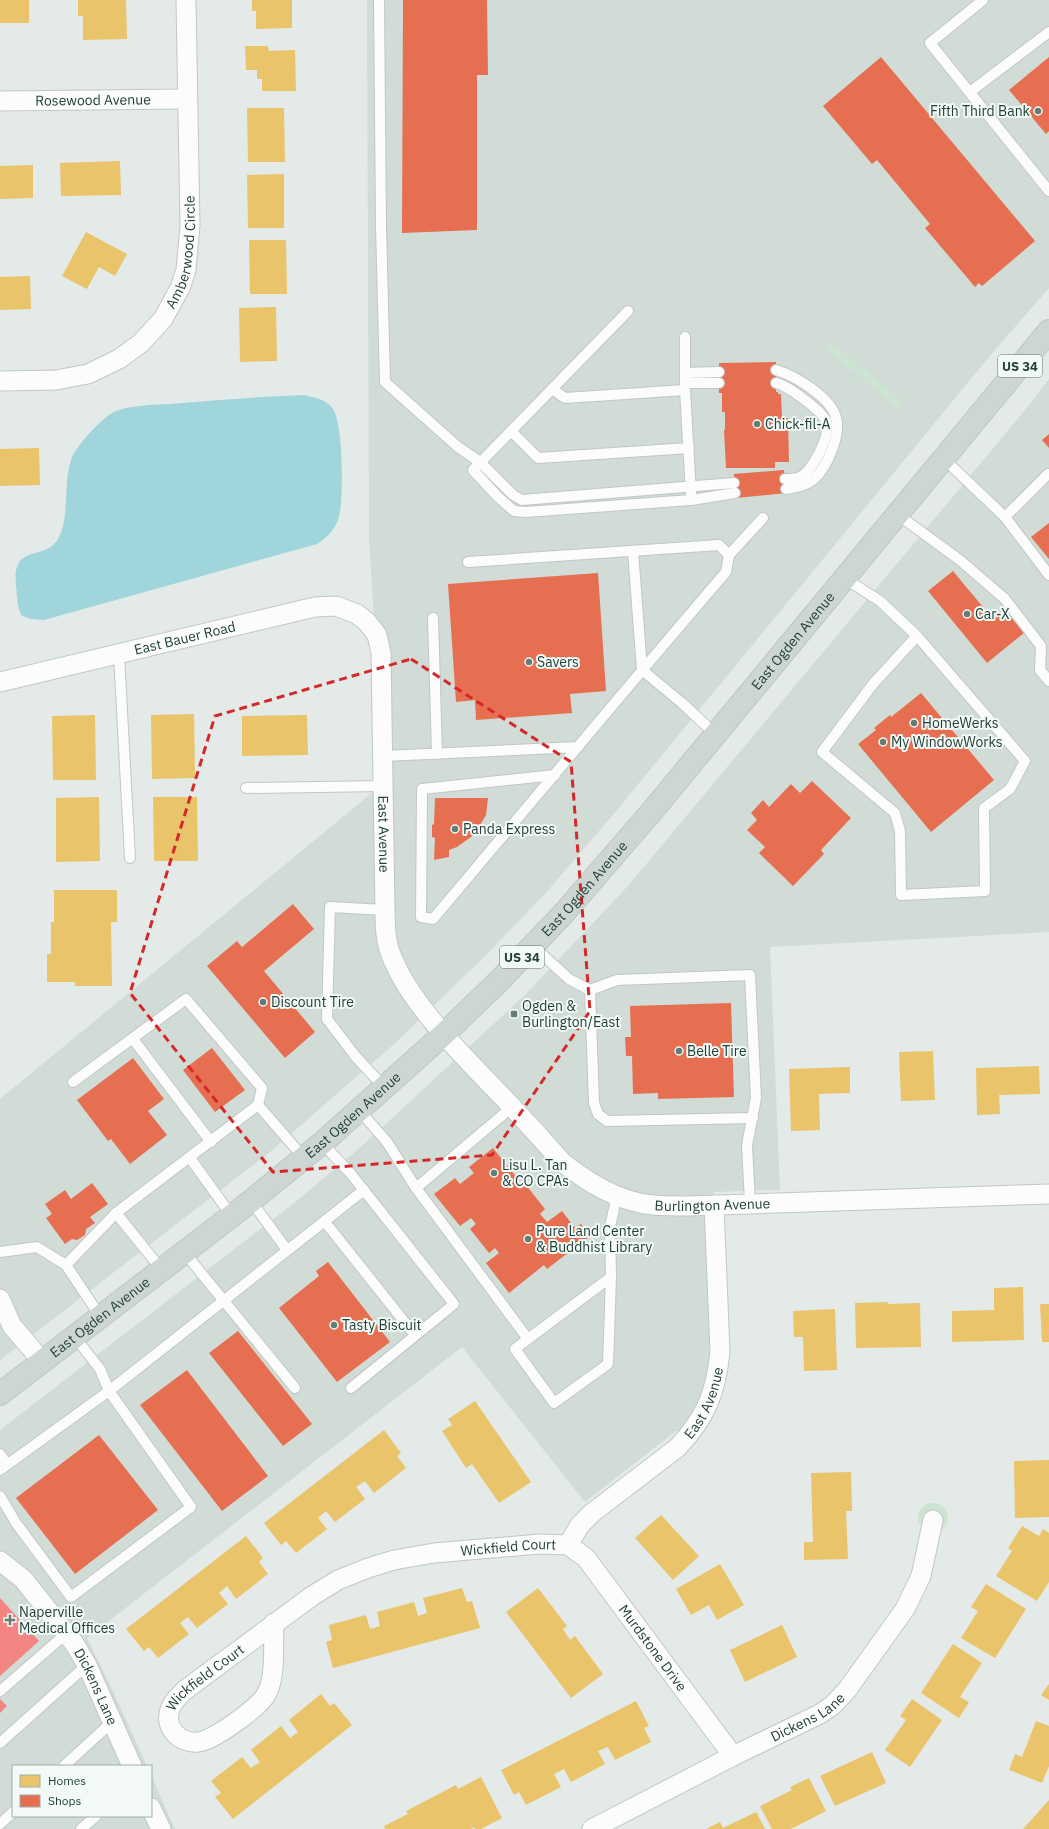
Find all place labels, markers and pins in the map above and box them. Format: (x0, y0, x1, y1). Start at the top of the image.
place label: Fifth Third Bank (930, 102, 1031, 120)
marker: Fifth Third Bank (1033, 106, 1043, 116)
place label: Chick-fil-A (765, 415, 830, 433)
marker: Chick-fil-A (752, 419, 762, 429)
place label: Car-X (975, 605, 1010, 623)
marker: Car-X (962, 609, 972, 619)
place label: Savers (537, 653, 579, 671)
marker: Savers (524, 657, 534, 667)
place label: HomeWerks (922, 714, 999, 732)
marker: HomeWerks (909, 718, 919, 728)
place label: My WindowWorks (891, 733, 1003, 751)
marker: My WindowWorks (878, 737, 888, 747)
place label: Panda Express (463, 820, 556, 838)
marker: Panda Express (450, 824, 460, 834)
place label: Discount Tire (271, 993, 354, 1011)
marker: Discount Tire (258, 997, 268, 1007)
place label: Ogden & Burlington/East (522, 997, 620, 1031)
marker: Ogden & Burlington/East (509, 1009, 519, 1019)
place label: Belle Tire (687, 1042, 747, 1060)
marker: Belle Tire (674, 1046, 684, 1056)
place label: Lisu L. Tan & CO CPAs (502, 1156, 569, 1190)
marker: Lisu L. Tan & CO CPAs (489, 1168, 499, 1178)
place label: Pure Land Center & Buddhist Library (536, 1222, 652, 1256)
marker: Pure Land Center & Buddhist Library (523, 1234, 533, 1244)
place label: Tasty Biscuit (342, 1316, 421, 1334)
marker: Tasty Biscuit (329, 1320, 339, 1330)
place label: Naperville Medical Offices (19, 1603, 115, 1637)
marker: Naperville Medical Offices (4, 1614, 16, 1626)

